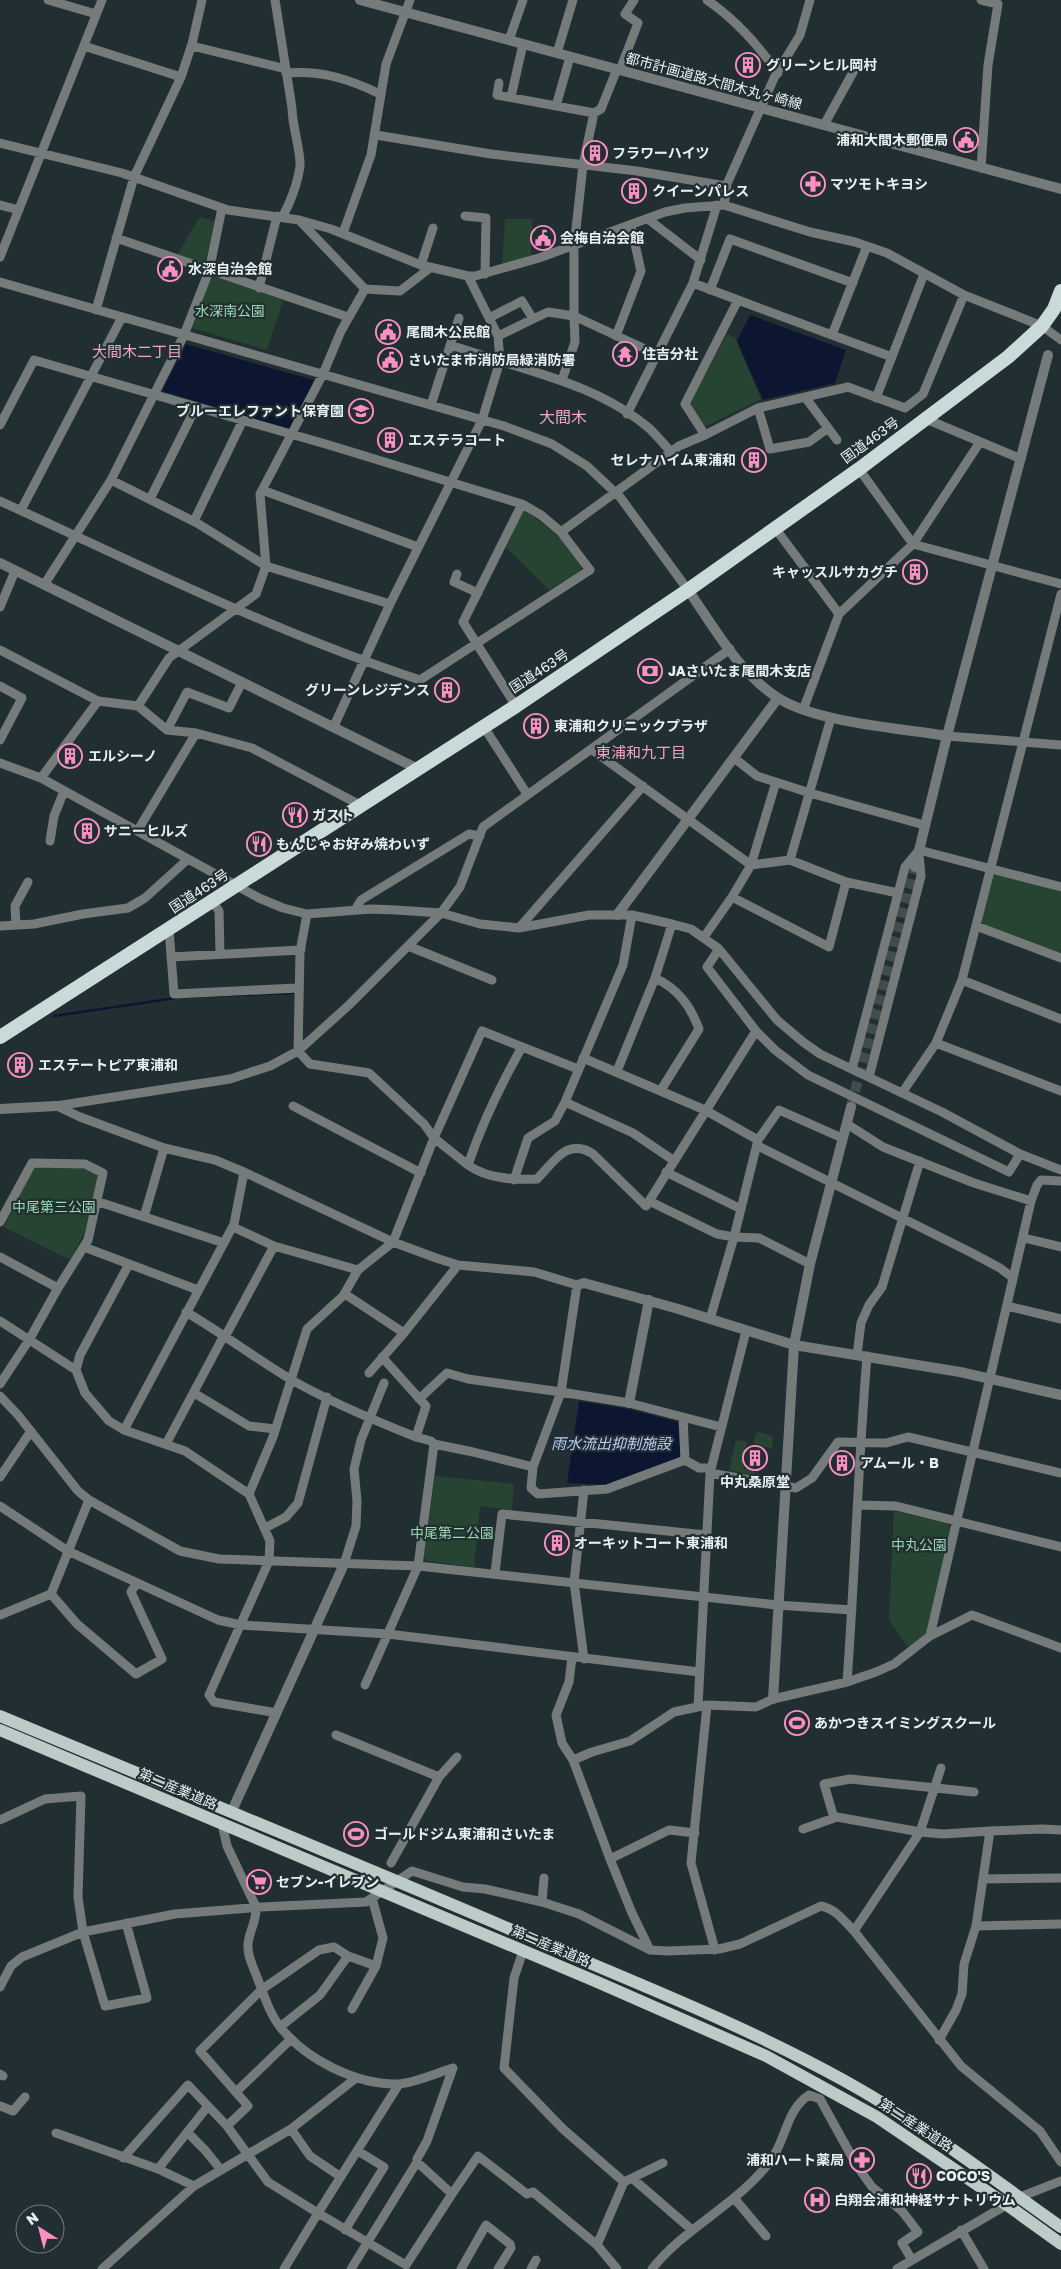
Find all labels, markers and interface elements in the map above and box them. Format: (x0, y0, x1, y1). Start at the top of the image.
street label: 都市計画道路大間木丸ヶ崎線 (624, 49, 804, 112)
building icon: グリーンヒル岡村 (735, 52, 761, 78)
place label: グリーンヒル岡村 (766, 56, 877, 73)
public building icon: 浦和大間木郵便局 (953, 127, 979, 153)
place label: 浦和大間木郵便局 (836, 131, 948, 148)
building icon: フラワーハイツ (582, 140, 608, 166)
place label: フラワーハイツ (612, 144, 709, 161)
pharmacy icon: マツモトキヨシ (800, 171, 826, 197)
place label: マツモトキヨシ (830, 175, 928, 192)
building icon: クイーンパレス (621, 178, 647, 204)
place label: クイーンパレス (652, 182, 749, 199)
public building icon: 会梅自治会館 (530, 225, 556, 251)
place label: 会梅自治会館 (560, 229, 644, 246)
public building icon: 水深自治会館 (157, 256, 183, 282)
place label: 水深自治会館 (188, 260, 272, 277)
park label: 水深南公園 (195, 302, 265, 319)
public building icon: 尾間木公民館 (375, 319, 401, 345)
place label: 尾間木公民館 (406, 323, 490, 340)
temple icon: 住吉分社 (612, 341, 638, 367)
district label: 大間木二丁目 (92, 342, 182, 360)
place label: 住吉分社 (642, 345, 698, 362)
public building icon: さいたま市消防局緑消防署 (377, 347, 403, 373)
place label: さいたま市消防局緑消防署 (408, 351, 576, 368)
school or university icon: ブルーエレファント保育園 (348, 398, 374, 424)
place label: ブルーエレファント保育園 (176, 402, 344, 419)
district label: 大間木 (539, 407, 587, 427)
street label: 国道463号 (838, 413, 902, 466)
building icon: エステラコート (377, 427, 403, 453)
place label: エステラコート (408, 431, 506, 448)
building icon: セレナハイム東浦和 (741, 447, 767, 473)
place label: セレナハイム東浦和 (611, 451, 736, 468)
building icon: キャッスルサカグチ (902, 559, 928, 585)
place label: キャッスルサカグチ (772, 563, 898, 580)
street label: 国道463号 (506, 645, 572, 696)
bank icon: JAさいたま尾間木支店 (637, 658, 663, 684)
place label: JAさいたま尾間木支店 (668, 662, 811, 679)
building icon: グリーンレジデンス (434, 677, 460, 703)
place label: グリーンレジデンス (305, 681, 430, 698)
building icon: 東浦和クリニックプラザ (523, 713, 549, 739)
place label: 東浦和クリニックプラザ (554, 717, 708, 734)
building icon: エルシーノ (57, 743, 83, 769)
district label: 東浦和九丁目 (596, 743, 686, 761)
place label: エルシーノ (88, 747, 157, 764)
restaurant icon: ガスト (282, 802, 308, 828)
place label: ガスト (312, 806, 354, 823)
building icon: サニーヒルズ (74, 818, 100, 844)
place label: サニーヒルズ (104, 822, 188, 839)
restaurant icon: もんじゃお好み焼わいず (246, 831, 272, 857)
place label: もんじゃお好み焼わいず (276, 835, 430, 852)
street label: 国道463号 (166, 865, 232, 916)
building icon: エステートピア東浦和 (7, 1052, 33, 1078)
place label: エステートピア東浦和 (38, 1056, 178, 1073)
park label: 中尾第三公園 (12, 1198, 96, 1215)
water label: 雨水流出抑制施設 (551, 1434, 673, 1452)
building icon: 中丸桑原堂 (742, 1445, 768, 1471)
building icon: アムール・B (829, 1450, 855, 1476)
place label: アムール・B (860, 1454, 939, 1471)
place label: 中丸桑原堂 (720, 1473, 790, 1490)
park label: 中尾第二公園 (410, 1524, 494, 1541)
building icon: オーキットコート東浦和 (544, 1530, 570, 1556)
place label: オーキットコート東浦和 (574, 1534, 728, 1551)
park label: 中丸公園 (891, 1536, 947, 1553)
sports icon: あかつきスイミングスクール (784, 1710, 810, 1736)
place label: あかつきスイミングスクール (814, 1714, 996, 1731)
street label: 第二産業道路 (136, 1764, 220, 1813)
sports icon: ゴールドジム東浦和さいたま (343, 1821, 369, 1847)
place label: ゴールドジム東浦和さいたま (374, 1825, 556, 1842)
supermarket icon: セブン-イレブン (246, 1869, 272, 1895)
place label: セブン-イレブン (276, 1873, 379, 1890)
street label: 第二産業道路 (509, 1921, 593, 1970)
street label: 第二産業道路 (876, 2095, 956, 2155)
pharmacy icon: 浦和ハート薬局 (849, 2147, 875, 2173)
place label: 浦和ハート薬局 (746, 2151, 844, 2168)
restaurant icon: COCO'S (906, 2163, 932, 2189)
place label: COCO'S (936, 2167, 990, 2184)
hospital icon: 白翔会浦和神経サナトリウム (804, 2187, 830, 2213)
place label: 白翔会浦和神経サナトリウム (834, 2191, 1016, 2208)
north arrow (15, 2204, 65, 2254)
text: N (23, 2208, 41, 2228)

